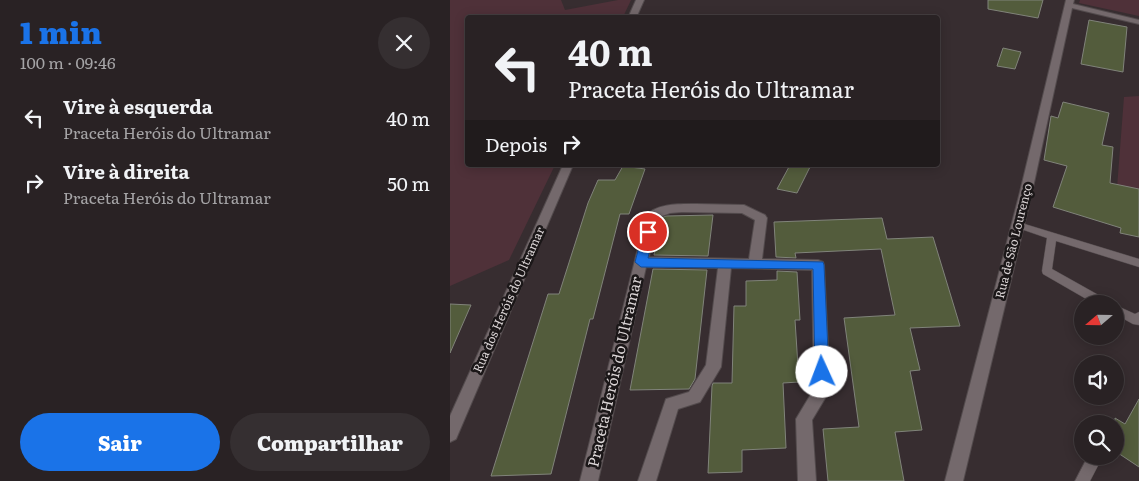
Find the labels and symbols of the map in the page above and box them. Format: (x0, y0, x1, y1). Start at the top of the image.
street label: Rua de São Lourenço (990, 181, 1036, 300)
pin (627, 211, 669, 253)
street label: Rua dos Heróis do Ultramar (468, 224, 548, 375)
street label: Praceta Heróis do Ultramar (580, 274, 647, 469)
north arrow (1074, 295, 1124, 345)
position arrow (795, 345, 847, 397)

